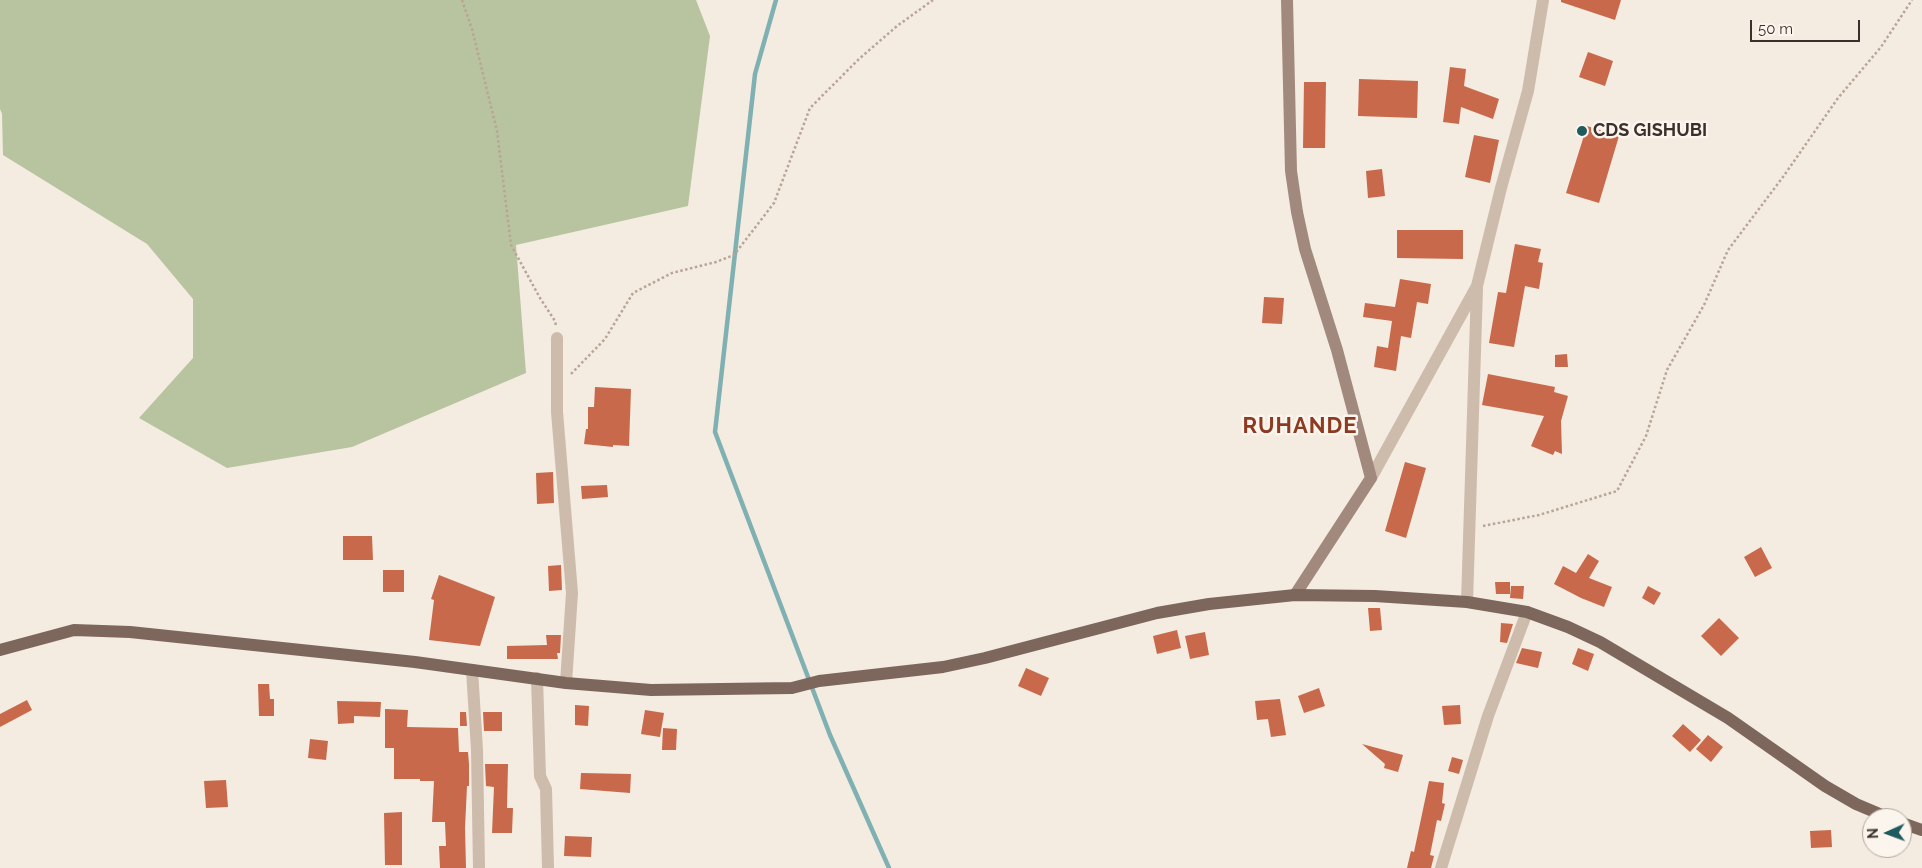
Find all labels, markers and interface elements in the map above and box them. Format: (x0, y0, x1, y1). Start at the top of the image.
scale bar (1752, 10, 1862, 42)
text: 50 m (1758, 20, 1793, 38)
place label: CDS GISHUBI (1593, 120, 1707, 142)
marker: CDS GISHUBI (1575, 124, 1589, 138)
district label: RUHANDE (1242, 413, 1358, 439)
north arrow (1862, 808, 1912, 858)
text: N (1865, 828, 1881, 839)

